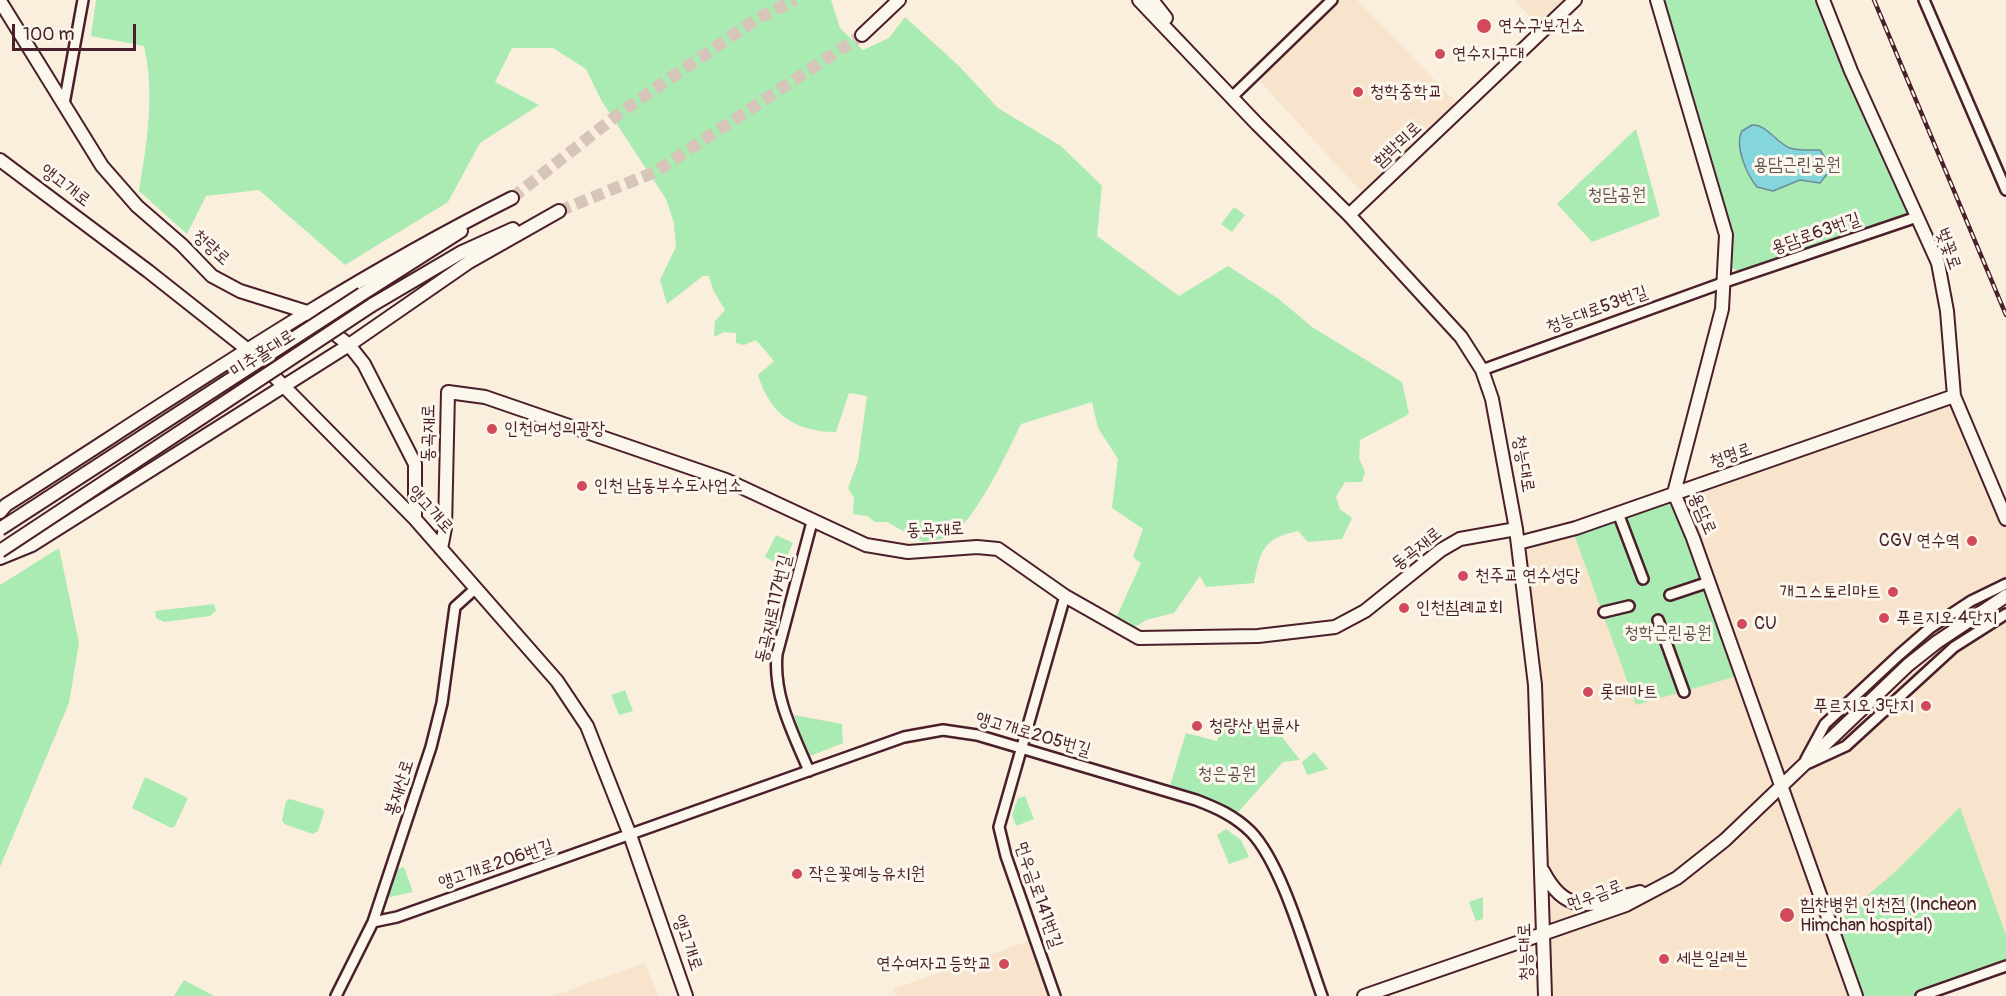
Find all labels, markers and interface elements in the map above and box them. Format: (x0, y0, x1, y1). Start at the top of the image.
scale bar (15, 12, 140, 50)
place label: 연수구보건소 (1498, 15, 1585, 37)
marker: 연수구보건소 (1475, 17, 1493, 35)
text: 100 m (23, 23, 75, 46)
place label: 연수지구대 (1452, 43, 1524, 65)
marker: 연수지구대 (1433, 47, 1447, 61)
place label: 청학중학교 (1370, 81, 1442, 103)
marker: 청학중학교 (1351, 85, 1365, 99)
street label: 함박뫼로 (1369, 117, 1427, 173)
park label: 용담근린공원 (1754, 154, 1840, 176)
street label: 앵고개로 (35, 160, 95, 212)
park label: 청담공원 (1588, 184, 1646, 206)
street label: 용담로63번길 (1769, 209, 1863, 259)
street label: 청량로 (188, 225, 234, 271)
street label: 벚꽃로 (1931, 225, 1965, 273)
street label: 청능대로53번길 (1543, 282, 1651, 338)
street label: 미추홀대로 (227, 325, 299, 383)
street label: 동곡재로 (418, 404, 440, 462)
place label: 인천여성의광장 (504, 418, 605, 440)
marker: 인천여성의광장 (485, 422, 499, 436)
street label: 청능대로 (1507, 434, 1539, 494)
street label: 청명로 (1707, 439, 1755, 473)
place label: 인천 남동부수도사업소 (594, 475, 743, 497)
marker: 인천 남동부수도사업소 (575, 479, 589, 493)
street label: 앵고개로 (402, 481, 458, 539)
street label: 용담로 (1684, 490, 1720, 538)
street label: 동곡재로 (906, 518, 964, 542)
street label: 동곡재로 (1388, 523, 1446, 575)
place label: CGV 연수역 (1879, 530, 1960, 552)
marker: CGV 연수역 (1965, 534, 1979, 548)
street label: 동곡재로117번길 (751, 553, 797, 665)
place label: 천주교 연수성당 (1475, 565, 1580, 587)
marker: 천주교 연수성당 (1456, 569, 1470, 583)
place label: 개그스토리마트 (1780, 581, 1881, 603)
marker: 개그스토리마트 (1886, 585, 1900, 599)
place label: 인천침례교회 (1416, 597, 1503, 619)
marker: 인천침례교회 (1397, 601, 1411, 615)
place label: 푸르지오 4단지 (1896, 607, 1997, 629)
marker: 푸르지오 4단지 (1877, 611, 1891, 625)
place label: CU (1754, 613, 1777, 635)
marker: CU (1735, 617, 1749, 631)
park label: 청학근린공원 (1625, 622, 1711, 644)
place label: 롯데마트 (1600, 681, 1658, 703)
marker: 롯데마트 (1581, 685, 1595, 699)
place label: 푸르지오 3단지 (1813, 695, 1914, 717)
marker: 푸르지오 3단지 (1919, 699, 1933, 713)
street label: 앵고개로205번길 (973, 708, 1093, 762)
place label: 청량산 법륜사 (1209, 715, 1300, 737)
marker: 청량산 법륜사 (1190, 719, 1204, 733)
street label: 봉재산로 (381, 757, 419, 819)
park label: 청은공원 (1198, 763, 1256, 785)
street label: 앵고개로206번길 (436, 835, 556, 895)
street label: 먼우금로141번길 (1010, 839, 1066, 951)
place label: 작은꽃예능유치원 (809, 863, 925, 885)
marker: 작은꽃예능유치원 (790, 867, 804, 881)
street label: 먼우금로 (1564, 876, 1626, 916)
place label: 힘찬병원 인천점 (Incheon Himchan hospital) (1800, 894, 1977, 936)
marker: 힘찬병원 인천점 (Incheon Himchan hospital) (1778, 906, 1796, 924)
street label: 앵고개로 (667, 912, 707, 974)
street label: 청능대로 (1514, 923, 1538, 981)
place label: 세븐일레븐 (1676, 948, 1748, 970)
marker: 세븐일레븐 (1657, 952, 1671, 966)
place label: 연수여자고등학교 (876, 953, 992, 975)
marker: 연수여자고등학교 (997, 957, 1011, 971)

